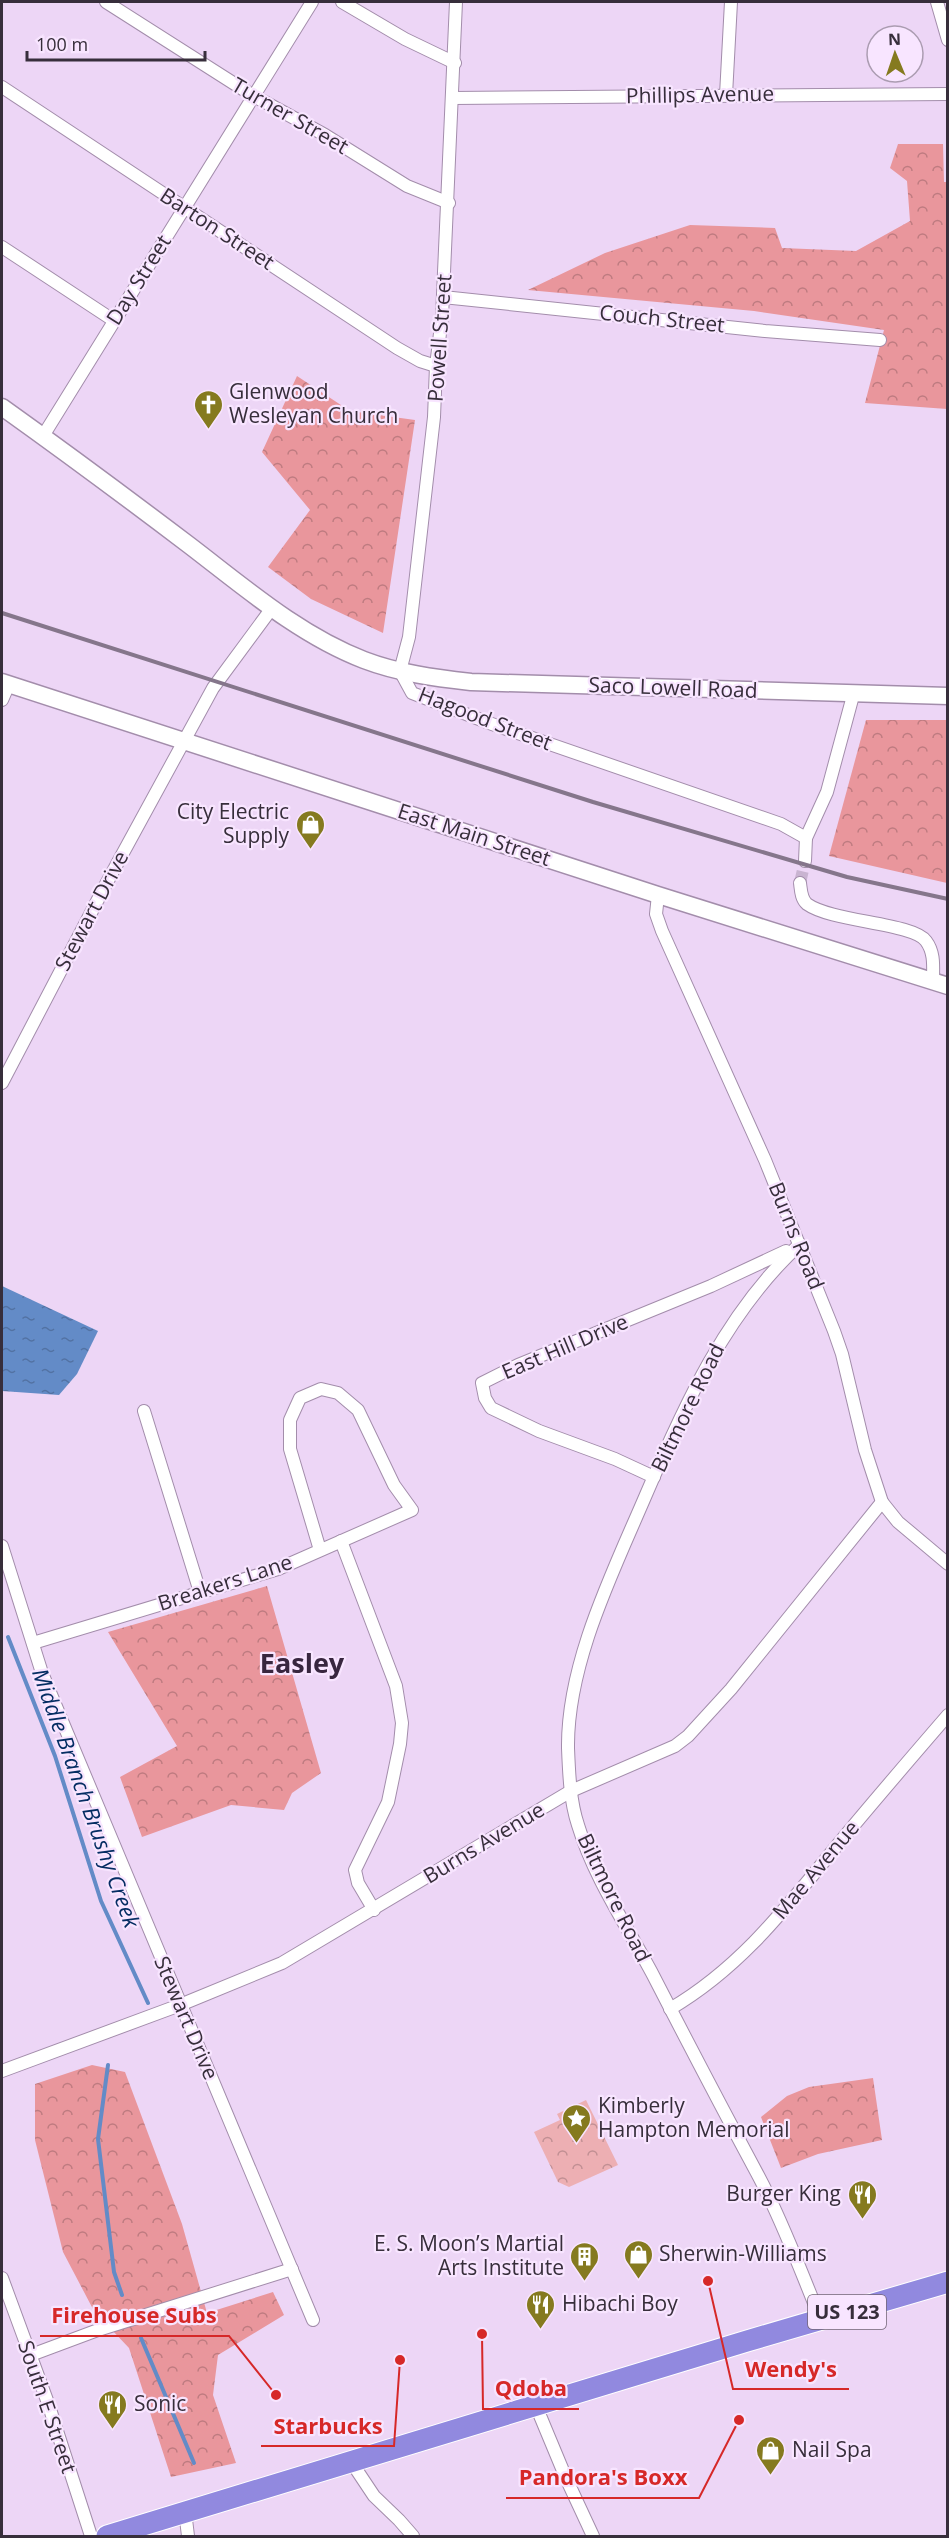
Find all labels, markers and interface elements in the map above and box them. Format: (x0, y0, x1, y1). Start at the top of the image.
scale bar (27, 24, 206, 62)
north arrow (865, 24, 925, 84)
text: N (888, 28, 901, 50)
text: 100 m (36, 32, 88, 56)
street label: Turner Street (227, 70, 354, 160)
street label: Phillips Avenue (626, 79, 774, 109)
street label: Barton Street (155, 181, 280, 276)
street label: Day Street (99, 229, 177, 330)
street label: Powell Street (421, 273, 457, 403)
street label: Couch Street (598, 298, 726, 339)
place label: Glenwood Wesleyan Church (229, 377, 398, 429)
church icon: Glenwood Wesleyan Church (192, 388, 224, 430)
street label: Saco Lowell Road (588, 670, 758, 704)
street label: Hagood Street (415, 680, 556, 756)
street label: East Main Street (394, 796, 554, 872)
place label: City Electric Supply (177, 797, 289, 849)
shop icon: City Electric Supply (294, 808, 326, 850)
street label: Stewart Drive (48, 846, 134, 975)
street label: Burns Road (763, 1178, 831, 1293)
street label: East Hill Drive (497, 1307, 632, 1385)
street label: Biltmore Road (644, 1339, 730, 1476)
street label: Breakers Lane (154, 1547, 295, 1617)
district label: Easley (260, 1644, 345, 1681)
water label: Middle Branch Brushy Creek (26, 1664, 148, 1933)
street label: Burns Avenue (418, 1795, 549, 1889)
street label: Mae Avenue (766, 1814, 865, 1925)
street label: Biltmore Road (572, 1829, 658, 1966)
street label: Stewart Drive (148, 1952, 226, 2084)
place label: Kimberly Hampton Memorial (598, 2091, 790, 2143)
place icon: Kimberly Hampton Memorial (561, 2102, 593, 2144)
restaurant icon: Burger King (846, 2178, 878, 2220)
place label: Burger King (726, 2179, 841, 2207)
place label: E. S. Moon’s Martial Arts Institute (374, 2229, 564, 2281)
shop icon: Sherwin-Williams (622, 2238, 654, 2280)
place label: Sherwin-Williams (659, 2239, 827, 2267)
building icon: E. S. Moon’s Martial Arts Institute (569, 2240, 601, 2282)
restaurant icon: Hibachi Boy (525, 2288, 557, 2330)
place label: Hibachi Boy (562, 2289, 678, 2317)
road number: US 123 (808, 2295, 886, 2329)
callout: Firehouse Subs (40, 2296, 229, 2336)
text: Firehouse Subs (51, 2299, 217, 2329)
street label: South E Street (12, 2337, 84, 2477)
callout: Wendy's (733, 2349, 849, 2389)
text: Wendy's (745, 2353, 837, 2383)
callout: Qdoba (483, 2369, 579, 2409)
text: Qdoba (495, 2372, 567, 2402)
restaurant icon: Sonic (97, 2388, 129, 2430)
place label: Sonic (134, 2389, 186, 2417)
callout: Starbucks (261, 2406, 394, 2446)
text: Starbucks (273, 2410, 383, 2440)
shop icon: Nail Spa (755, 2434, 787, 2476)
place label: Nail Spa (792, 2435, 872, 2463)
callout: Pandora's Boxx (506, 2458, 699, 2498)
text: Pandora's Boxx (519, 2461, 688, 2491)

